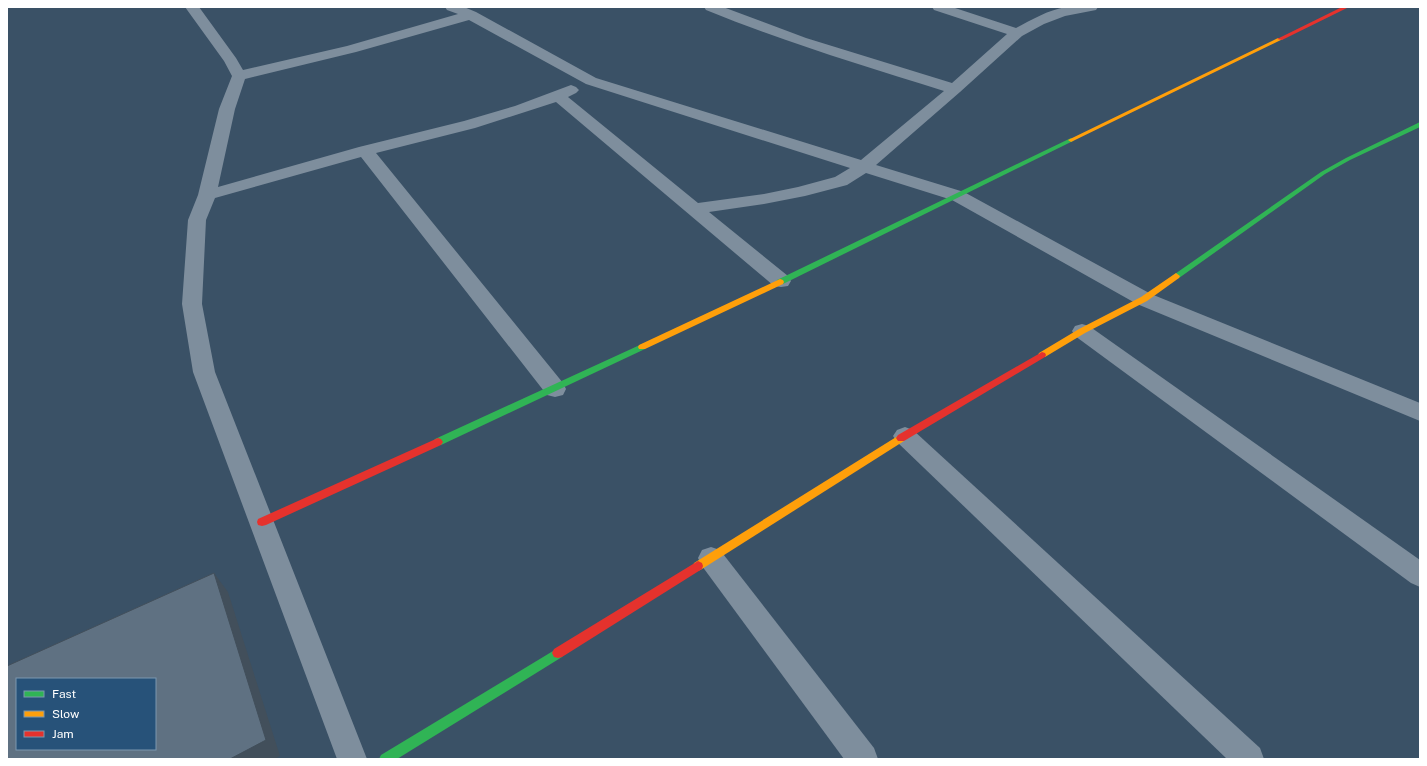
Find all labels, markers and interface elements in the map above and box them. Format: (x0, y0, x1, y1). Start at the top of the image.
legend (16, 678, 156, 750)
text: Fast (52, 687, 77, 701)
text: Slow (52, 707, 80, 721)
text: Jam (52, 727, 74, 741)

